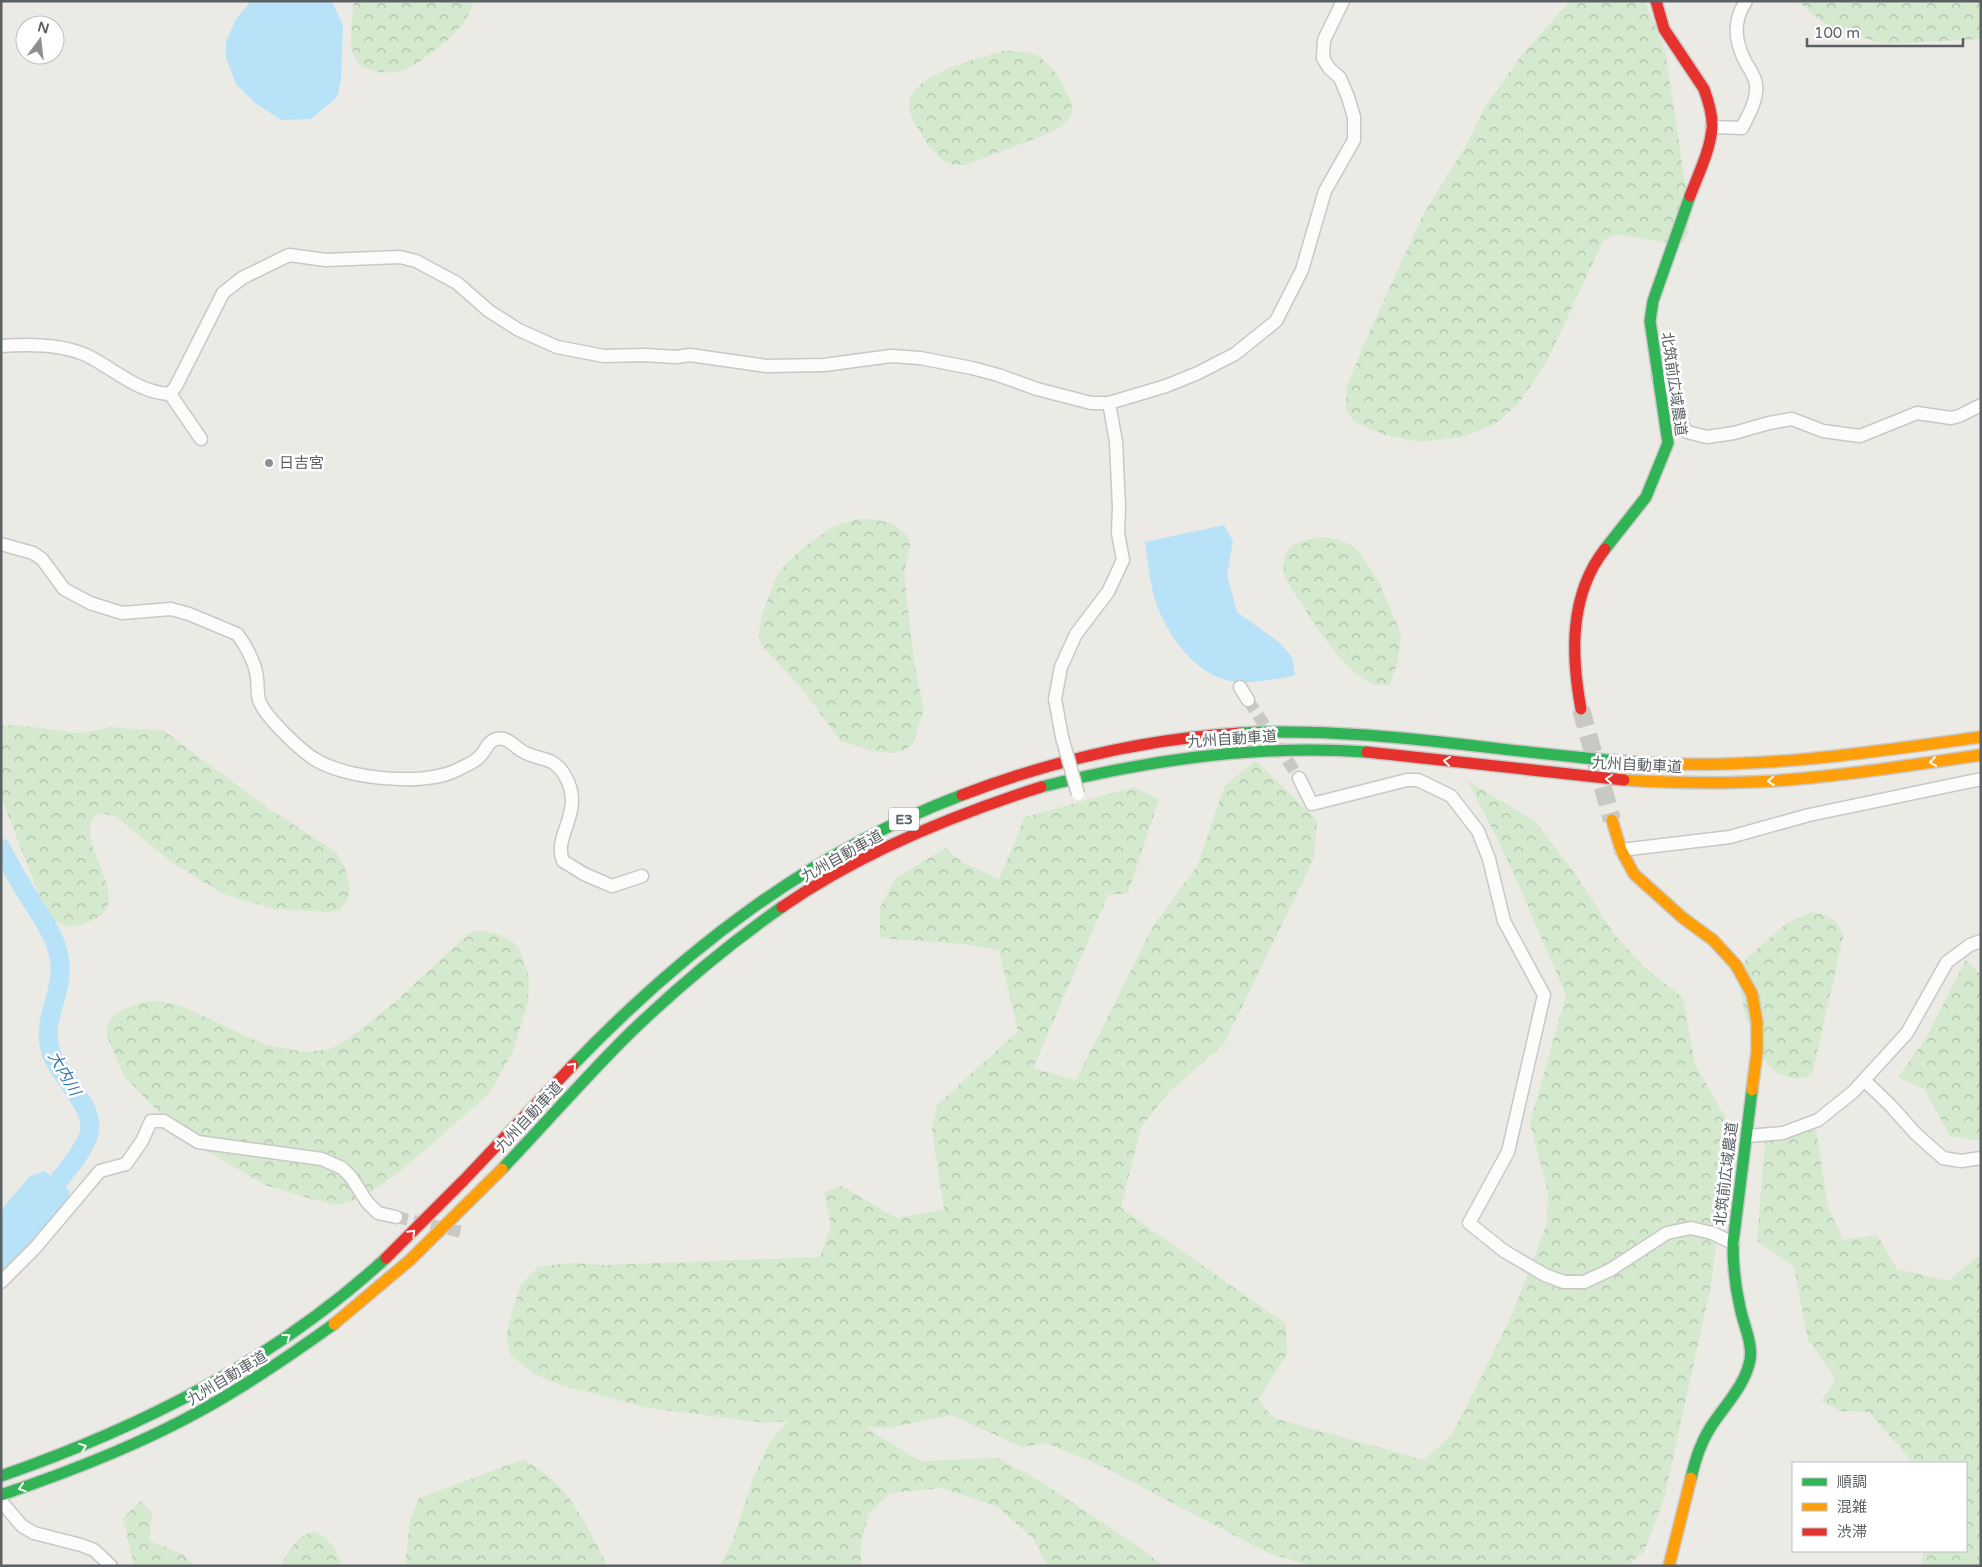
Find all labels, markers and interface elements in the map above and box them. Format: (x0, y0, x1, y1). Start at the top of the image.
north arrow (15, 15, 65, 65)
scale bar (1807, 15, 1963, 47)
text: N (36, 18, 51, 38)
text: 100 m (1814, 24, 1860, 42)
street label: 北筑前広域農道 (1658, 331, 1690, 437)
place label: 日吉宮 (279, 454, 324, 472)
marker: 日吉宮 (263, 457, 275, 469)
street label: 九州自動車道 (1186, 727, 1278, 751)
street label: 九州自動車道 (1592, 754, 1682, 776)
one-way arrow (1443, 756, 1451, 767)
one-way arrow (1928, 756, 1936, 767)
one-way arrow (1605, 773, 1613, 784)
one-way arrow (1767, 775, 1775, 786)
road number: E3 (889, 808, 919, 831)
street label: 九州自動車道 (798, 826, 886, 886)
water label: 大内川 (43, 1048, 86, 1101)
one-way arrow (567, 1062, 576, 1071)
street label: 九州自動車道 (492, 1078, 566, 1156)
street label: 北筑前広域農道 (1711, 1121, 1741, 1227)
one-way arrow (406, 1230, 415, 1239)
one-way arrow (281, 1334, 291, 1343)
street label: 九州自動車道 (184, 1347, 270, 1409)
one-way arrow (78, 1443, 86, 1453)
legend (1792, 1462, 1967, 1552)
text: 順調 (1837, 1473, 1867, 1491)
one-way arrow (18, 1483, 27, 1493)
text: 混雑 (1837, 1498, 1867, 1516)
text: 渋滞 (1837, 1523, 1867, 1541)

